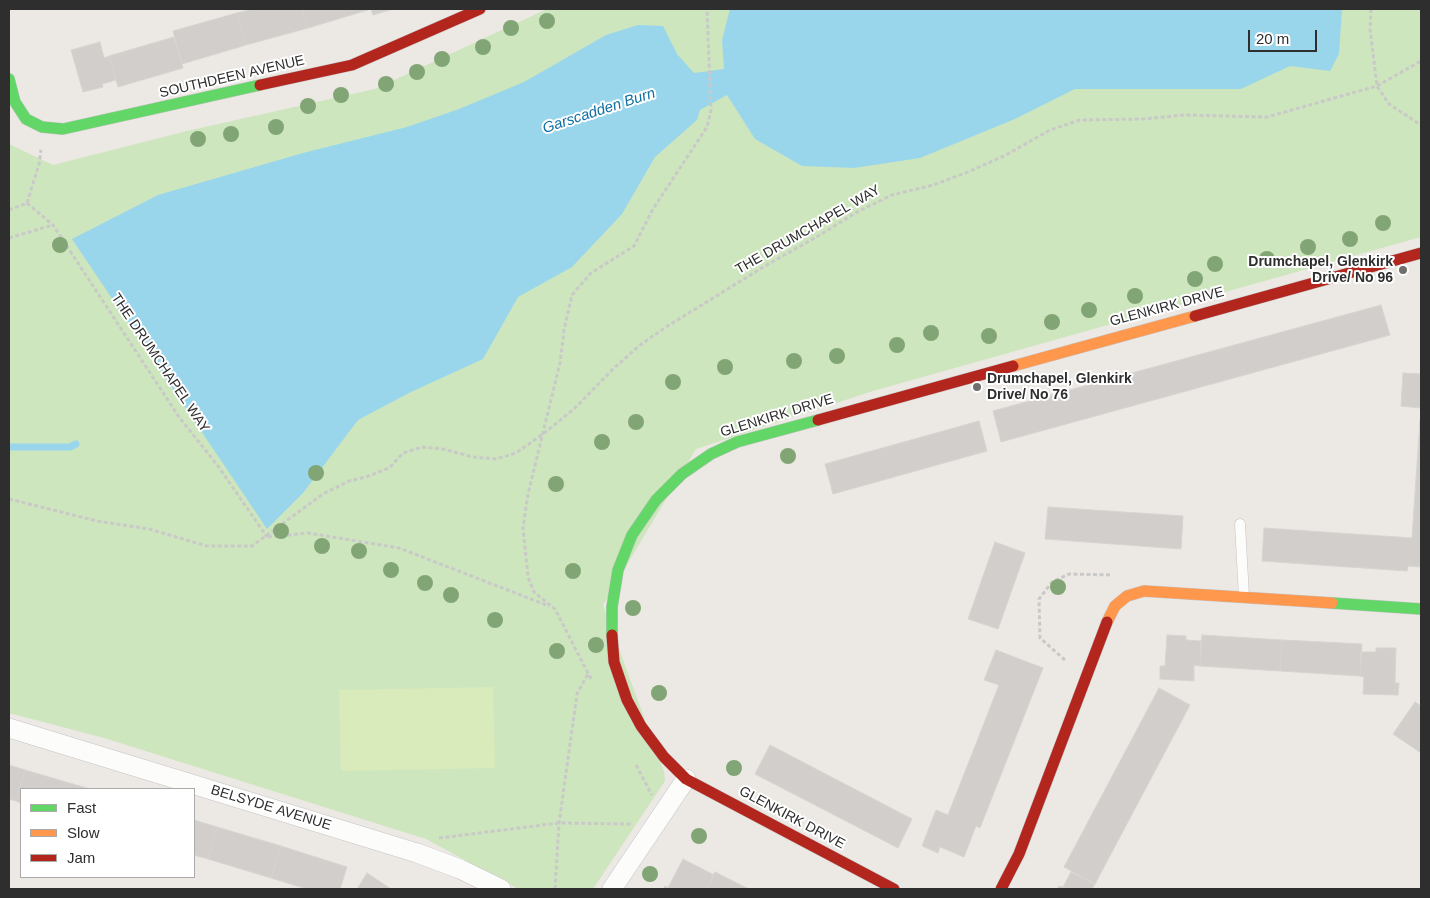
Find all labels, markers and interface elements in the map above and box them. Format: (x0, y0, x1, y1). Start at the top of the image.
scale bar (1250, 20, 1319, 52)
text: 20 m (1256, 30, 1289, 47)
street label: SOUTHDEEN AVENUE (158, 52, 306, 102)
water label: Garscadden Burn (540, 84, 658, 138)
street label: THE DRUMCHAPEL WAY (733, 182, 883, 278)
place label: Drumchapel, Glenkirk Drive/ No 96 (1248, 254, 1393, 286)
marker: Drumchapel, Glenkirk Drive/ No 96 (1397, 264, 1409, 276)
street label: GLENKIRK DRIVE (1108, 284, 1226, 330)
street label: THE DRUMCHAPEL WAY (107, 290, 213, 436)
place label: Drumchapel, Glenkirk Drive/ No 76 (987, 371, 1132, 404)
marker: Drumchapel, Glenkirk Drive/ No 76 (971, 381, 983, 393)
street label: GLENKIRK DRIVE (718, 391, 836, 441)
street label: BELSYDE AVENUE (209, 782, 333, 834)
street label: GLENKIRK DRIVE (736, 783, 848, 853)
legend (20, 788, 195, 878)
text: Fast (67, 799, 96, 816)
text: Slow (67, 824, 100, 841)
text: Jam (67, 849, 95, 866)

